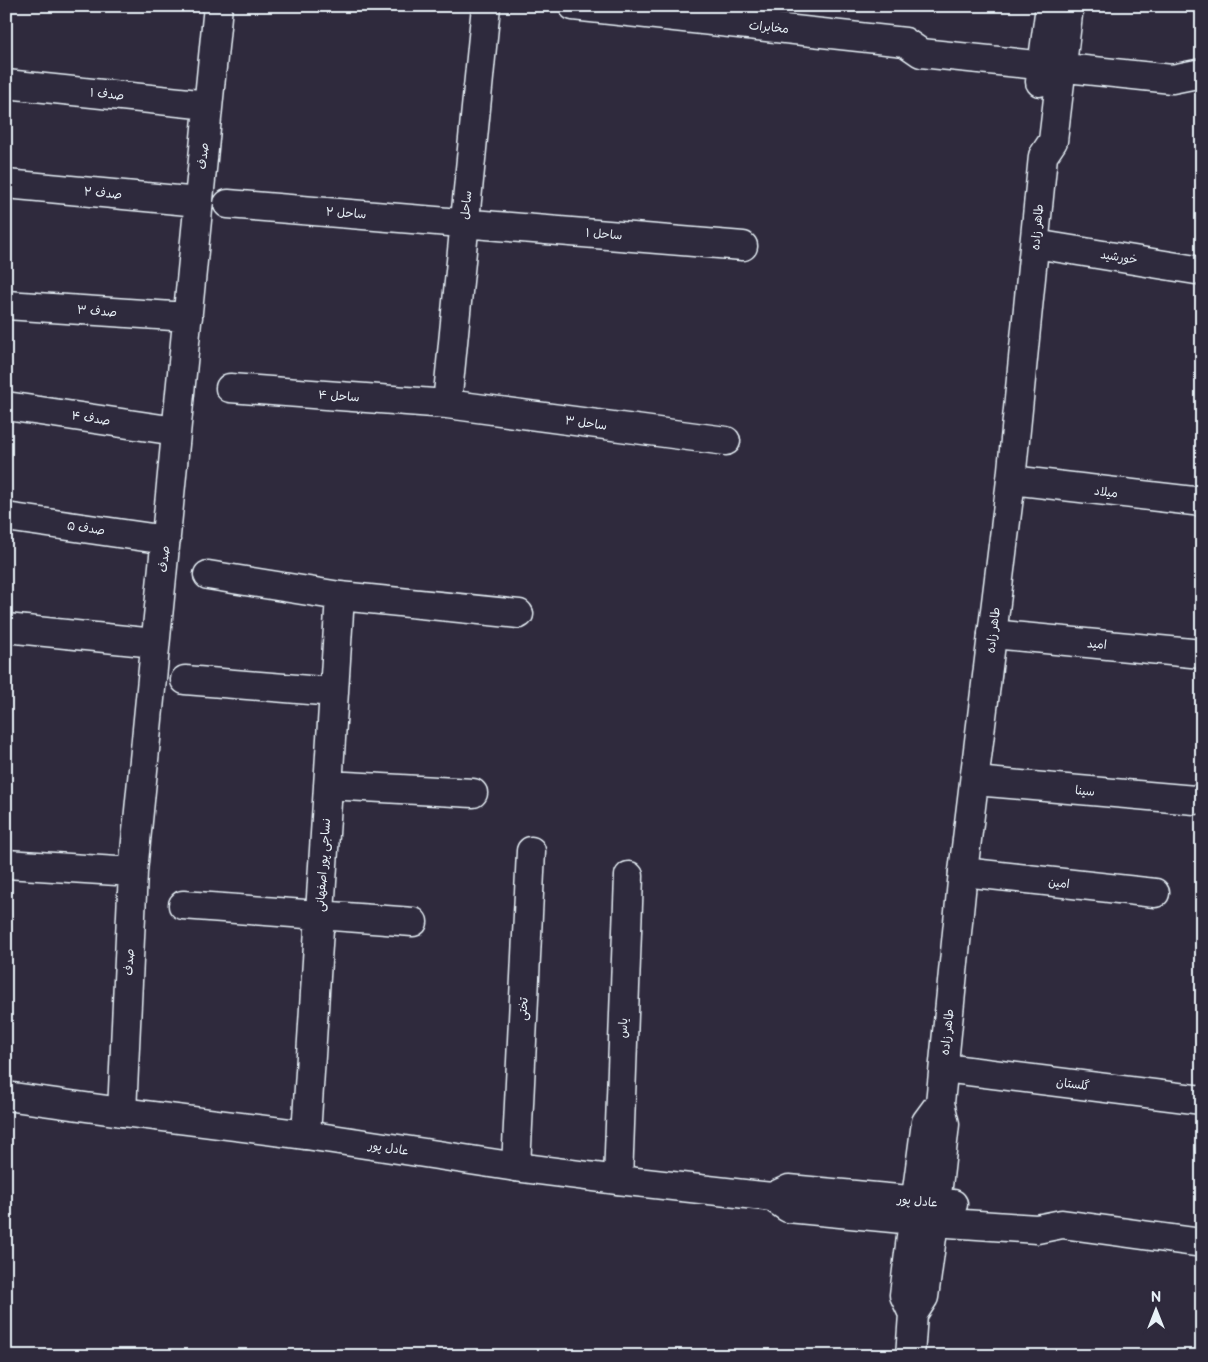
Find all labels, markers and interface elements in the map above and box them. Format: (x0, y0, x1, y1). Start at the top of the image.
street label: مخابرات (748, 18, 790, 37)
street label: صدف ۱ (89, 85, 125, 104)
street label: صدف (195, 142, 212, 170)
street label: صدف ۲ (83, 184, 123, 203)
street label: ساحل (458, 190, 475, 220)
street label: طاهر زاده (1028, 203, 1047, 251)
street label: ساحل ۲ (325, 205, 367, 222)
street label: ساحل ۱ (585, 225, 623, 244)
street label: خورشید (1099, 247, 1138, 268)
street label: صدف ۳ (76, 303, 117, 320)
street label: ساحل ۴ (318, 388, 360, 405)
street label: صدف ۴ (70, 408, 111, 429)
street label: ساحل ۳ (564, 413, 608, 434)
street label: میلاد (1093, 484, 1119, 501)
street label: صدف ۵ (66, 518, 106, 539)
street label: صدف (156, 545, 173, 573)
street label: طاهر زاده (983, 606, 1004, 654)
street label: امید (1087, 636, 1107, 653)
street label: سینا (1074, 783, 1095, 800)
street label: نساجی پور اصفهانی (313, 818, 334, 912)
street label: امین (1047, 875, 1070, 892)
street label: صدف (121, 948, 138, 976)
street label: تختی (515, 996, 532, 1021)
street label: طاهر زاده (938, 1008, 957, 1056)
street label: یاس (616, 1018, 631, 1038)
street label: گلستان (1055, 1075, 1091, 1094)
street label: عادل پور (366, 1138, 410, 1159)
street label: عادل پور (896, 1192, 939, 1211)
north arrow (1130, 1284, 1180, 1334)
text: N (1151, 1289, 1161, 1306)

